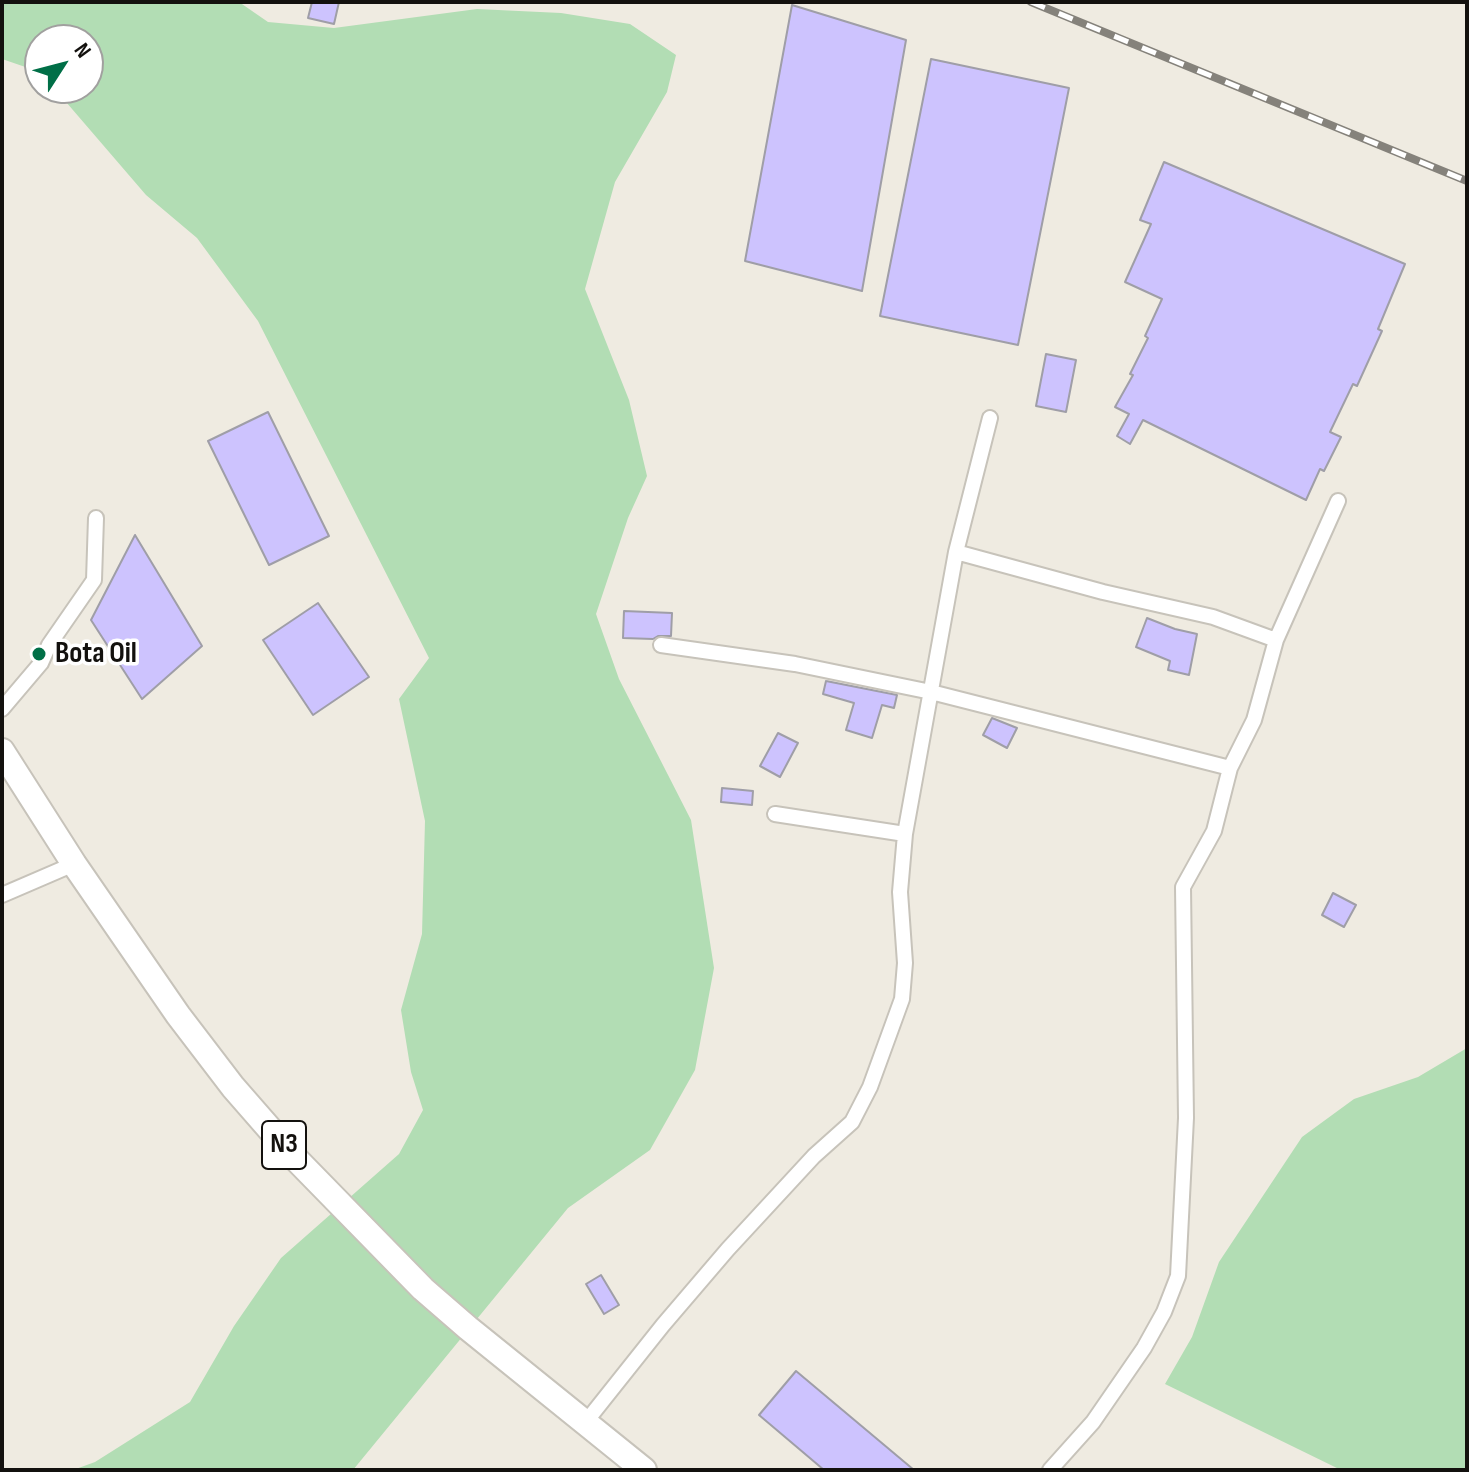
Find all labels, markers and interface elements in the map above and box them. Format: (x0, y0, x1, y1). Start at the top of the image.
north arrow (24, 24, 104, 104)
text: N (68, 38, 97, 63)
place label: Bota Oil (55, 636, 137, 672)
marker: Bota Oil (30, 645, 48, 663)
road number: N3 (262, 1121, 306, 1169)

